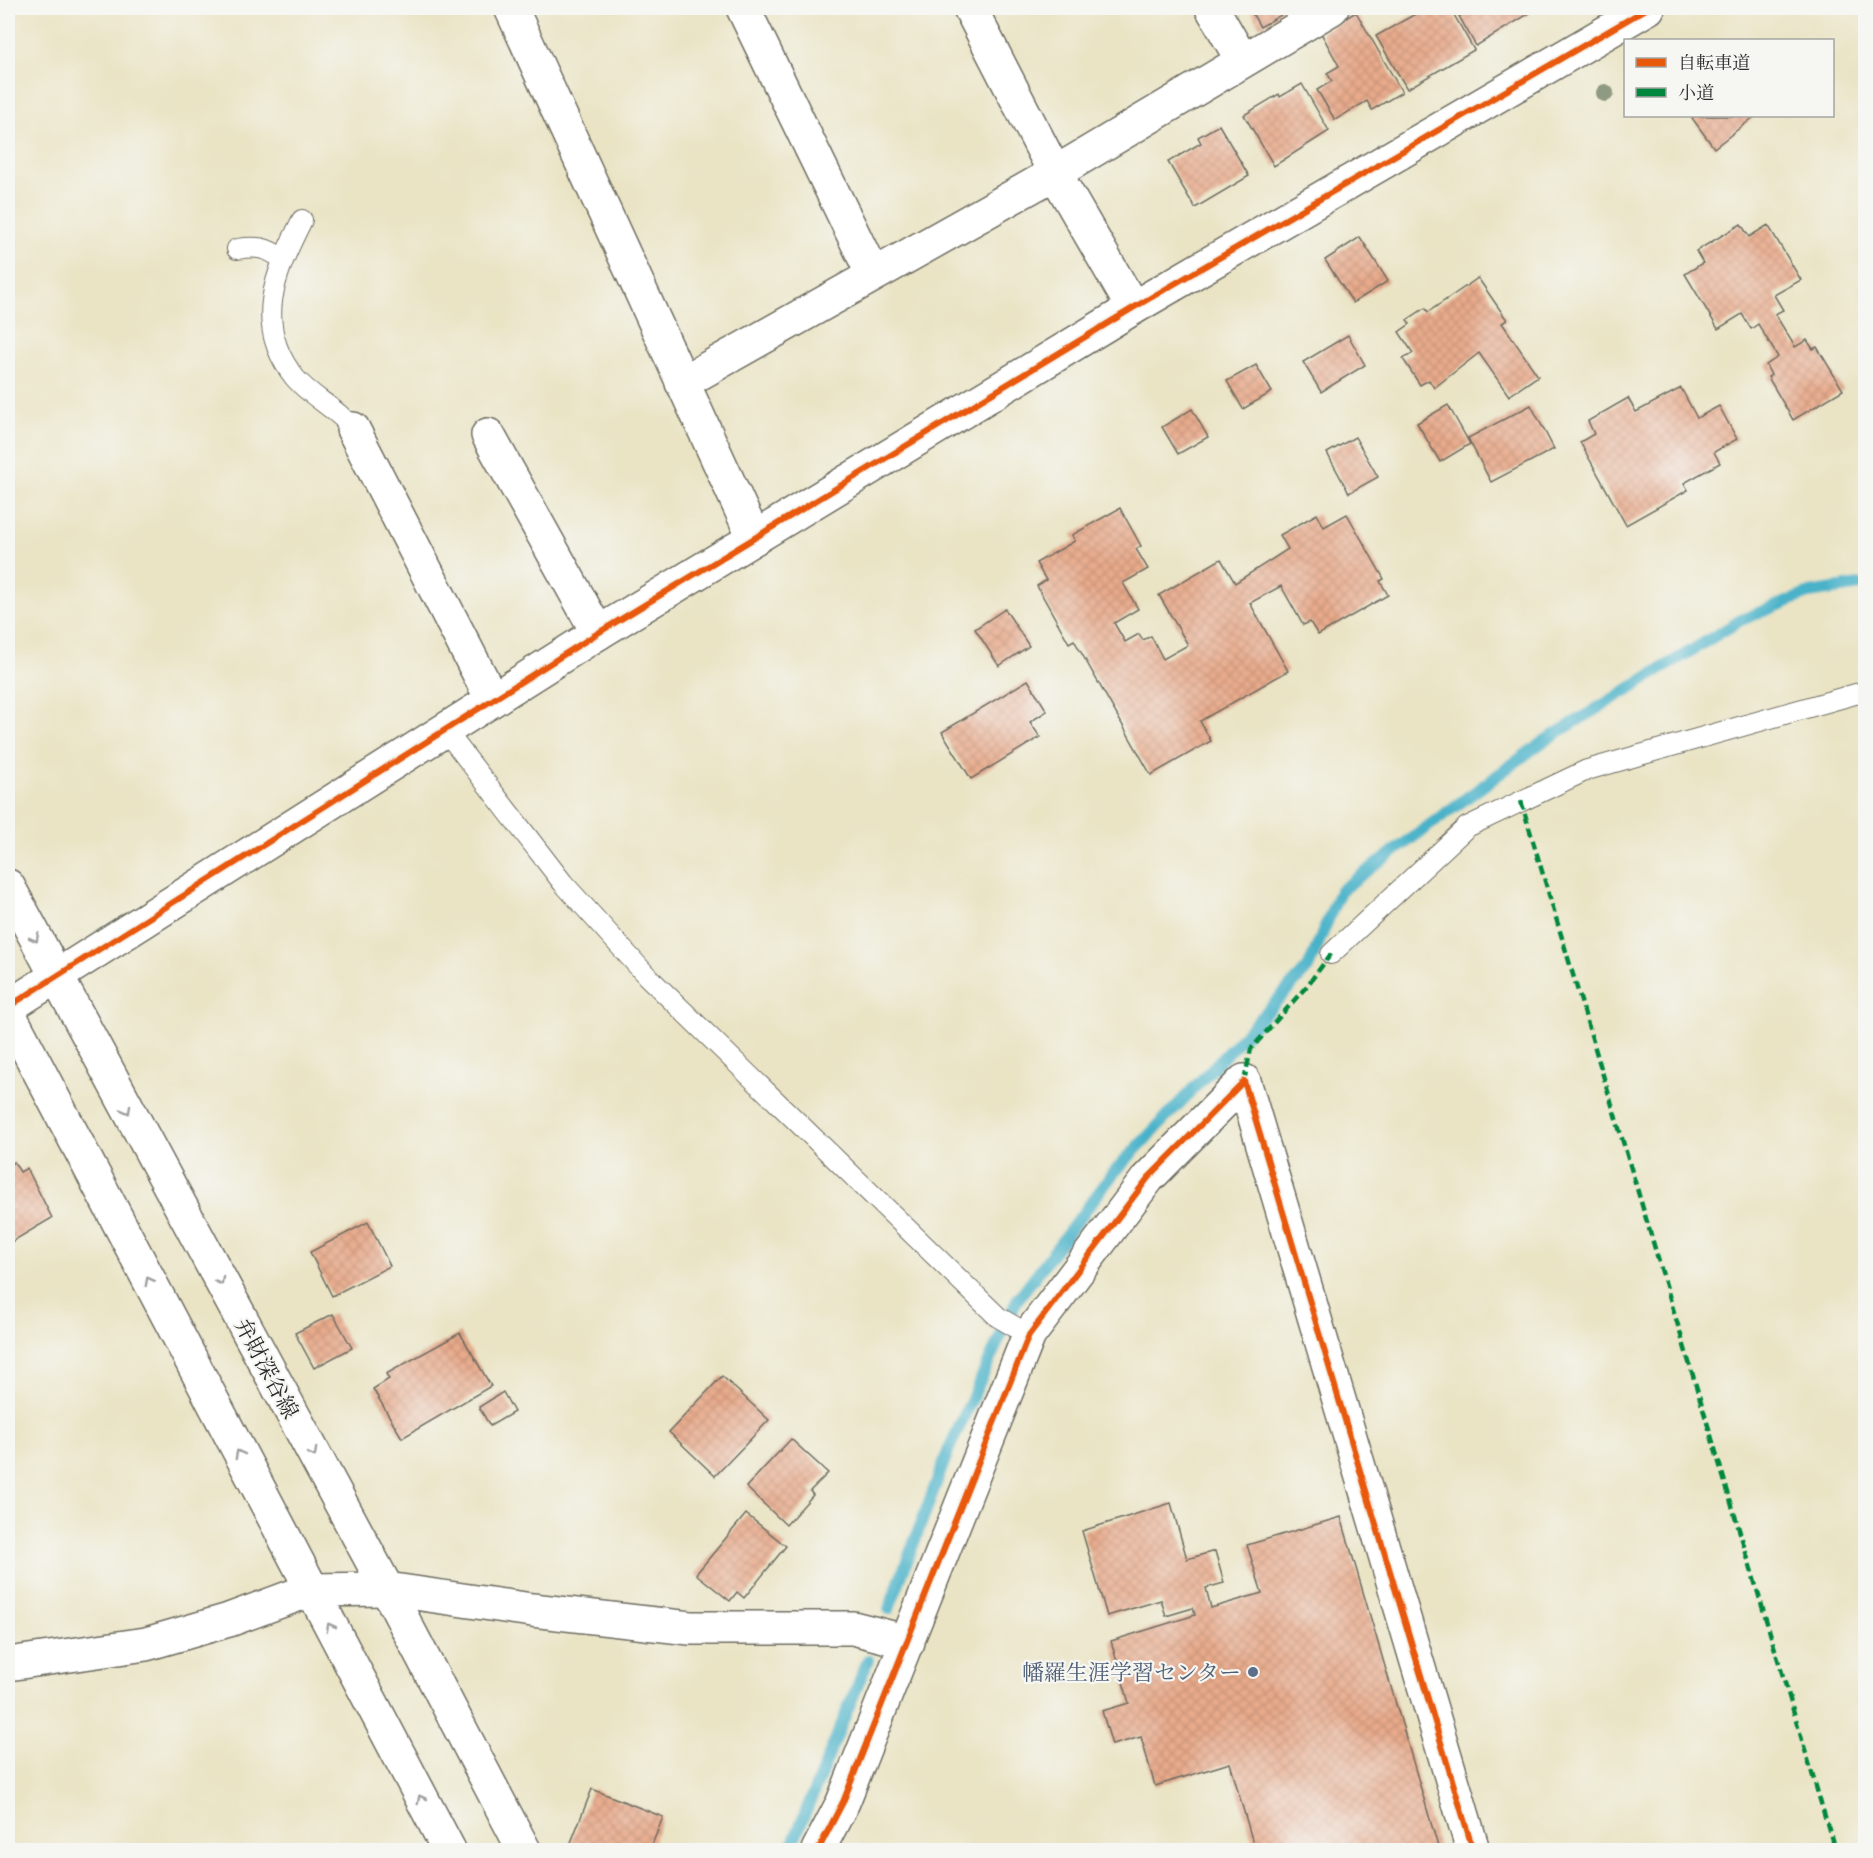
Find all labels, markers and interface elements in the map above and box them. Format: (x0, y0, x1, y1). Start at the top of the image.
legend (1624, 39, 1834, 117)
text: 自転車道 (1678, 53, 1750, 73)
text: 小道 (1678, 83, 1714, 103)
one-way arrow (28, 932, 39, 942)
one-way arrow (120, 1103, 131, 1114)
one-way arrow (213, 1275, 224, 1285)
one-way arrow (144, 1277, 156, 1288)
street label: 弁財深谷線 (230, 1314, 303, 1423)
one-way arrow (306, 1446, 317, 1457)
one-way arrow (235, 1450, 246, 1460)
one-way arrow (326, 1623, 337, 1633)
place label: 幡羅生涯学習センター (1022, 1661, 1241, 1685)
marker: 幡羅生涯学習センター (1246, 1665, 1260, 1679)
one-way arrow (417, 1795, 428, 1805)

